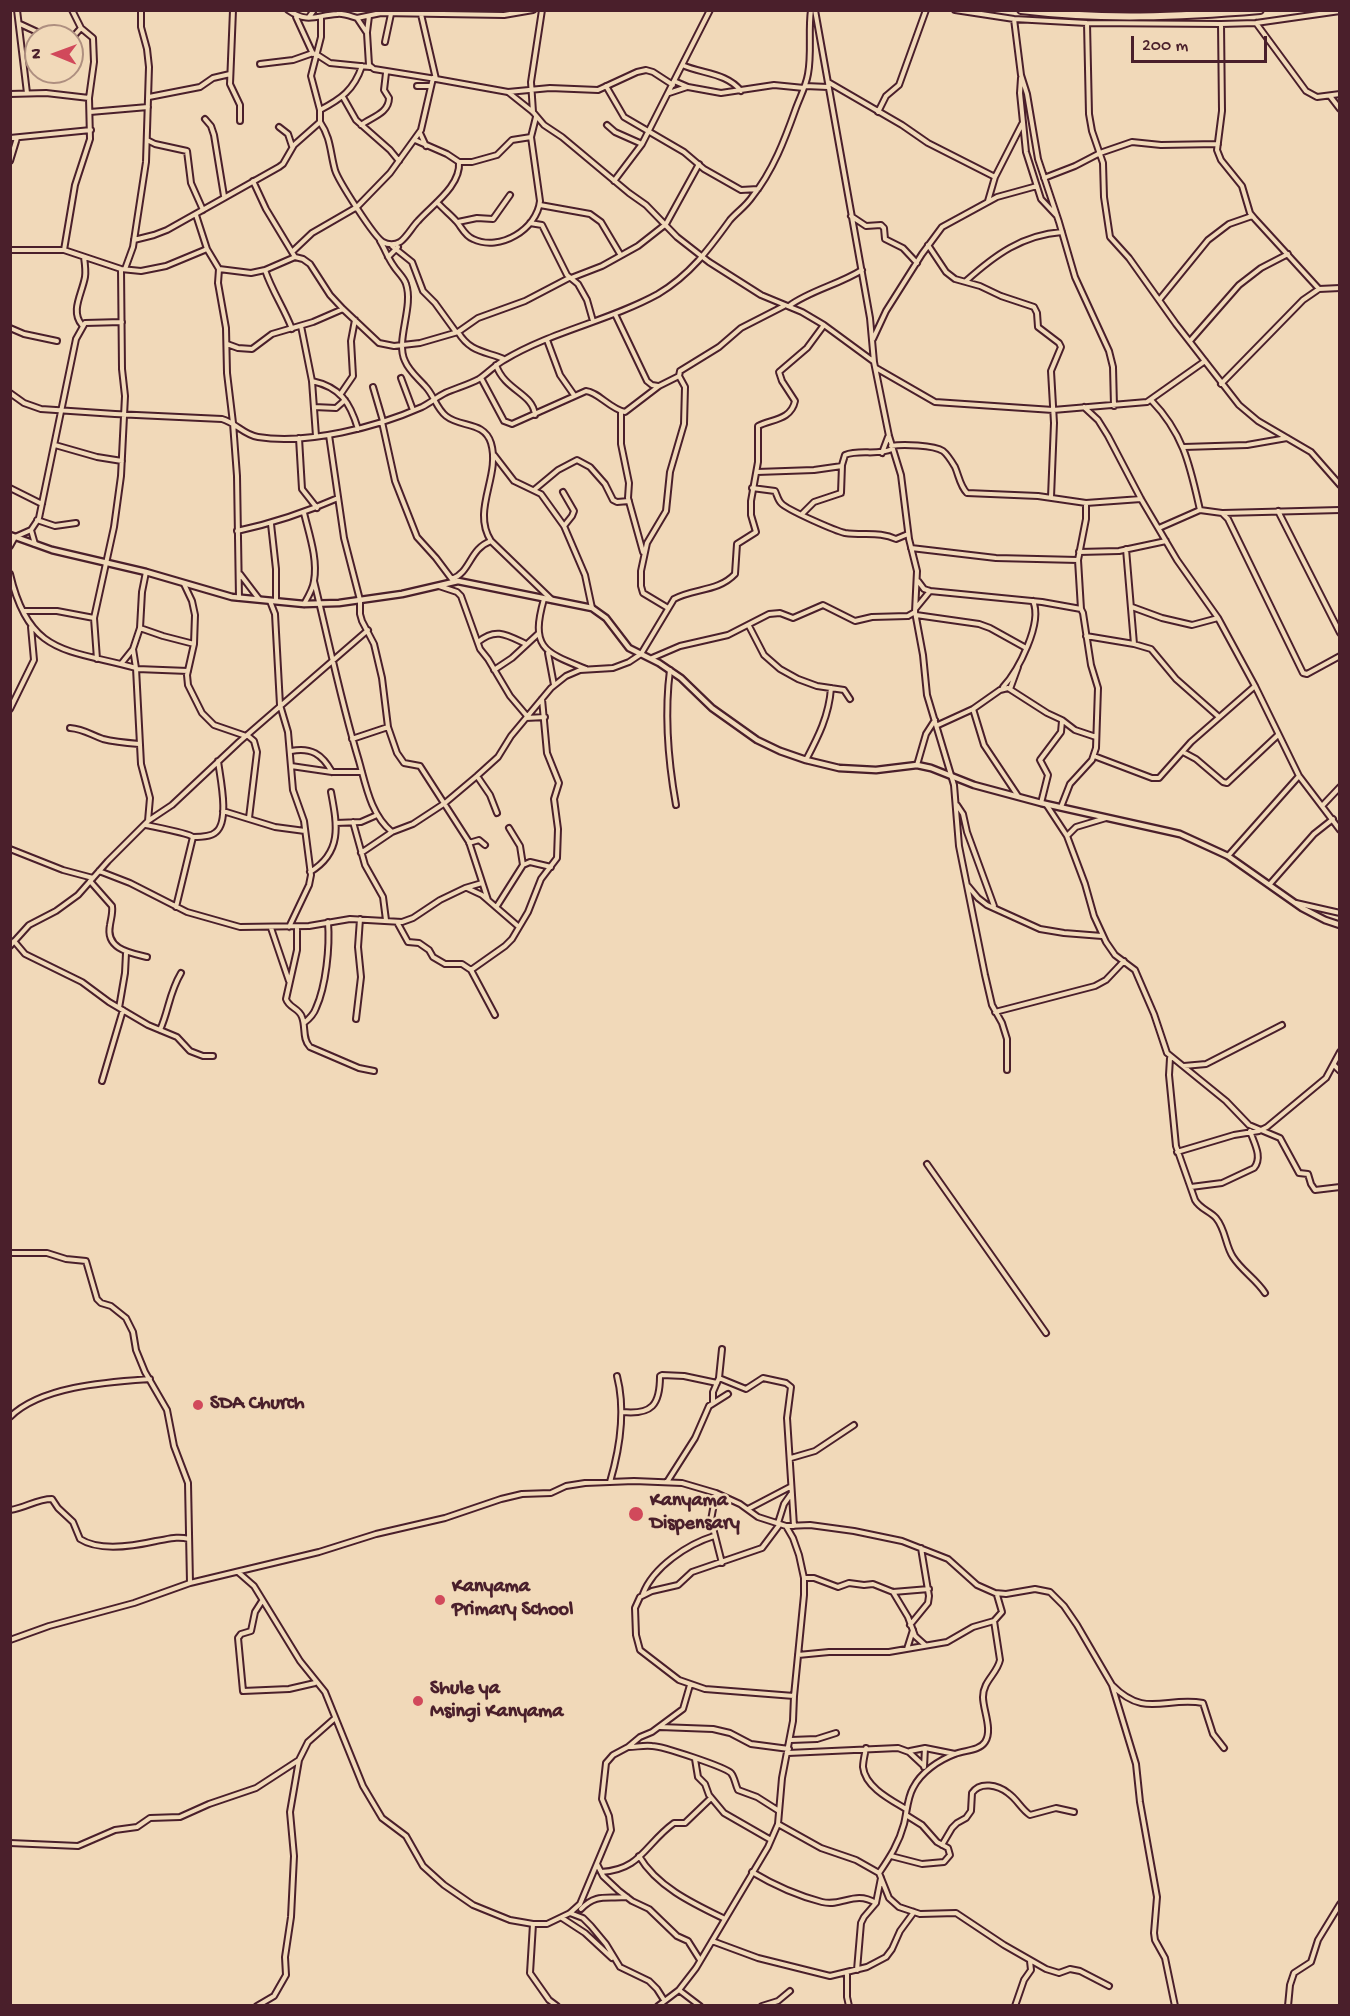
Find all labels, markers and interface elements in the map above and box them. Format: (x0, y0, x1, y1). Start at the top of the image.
north arrow (24, 24, 84, 84)
scale bar (1134, 24, 1270, 62)
text: 200 m (1142, 36, 1188, 57)
text: N (28, 48, 47, 59)
place label: SDA Church (210, 1393, 304, 1417)
marker: SDA Church (191, 1398, 205, 1412)
place label: Kanyama Dispensary (650, 1490, 740, 1537)
marker: Kanyama Dispensary (627, 1505, 645, 1523)
place label: Kanyama Primary School (452, 1576, 573, 1623)
marker: Kanyama Primary School (433, 1593, 447, 1607)
place label: Shule ya Msingi Kanyama (430, 1678, 563, 1725)
marker: Shule ya Msingi Kanyama (411, 1694, 425, 1708)

